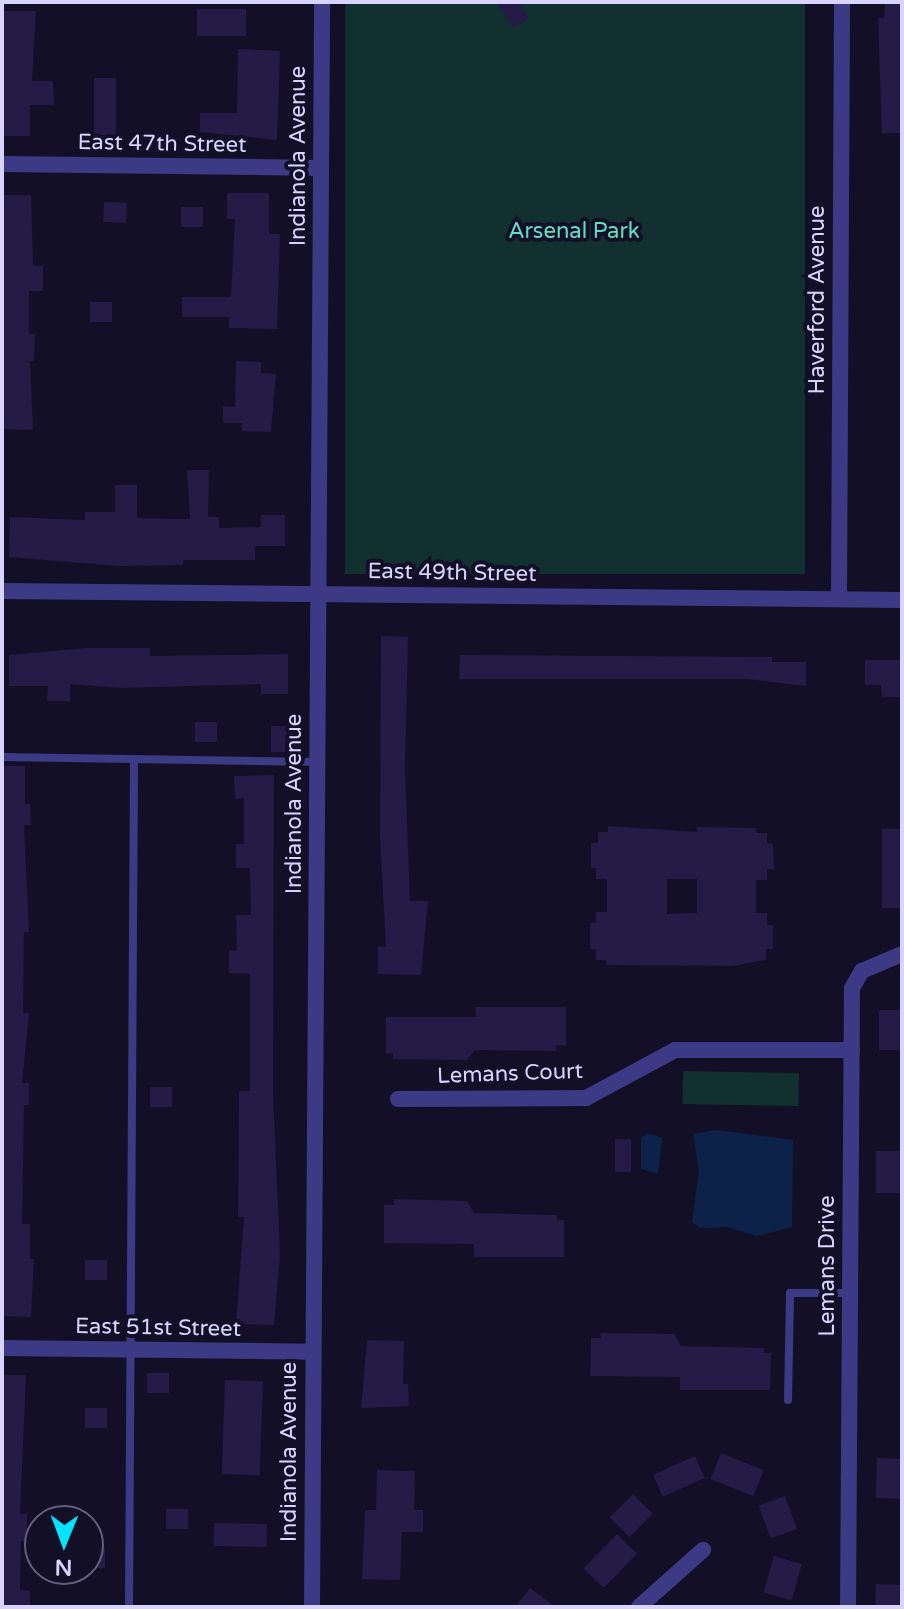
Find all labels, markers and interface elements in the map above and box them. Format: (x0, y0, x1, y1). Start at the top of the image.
street label: Indianola Avenue (286, 66, 312, 246)
street label: East 47th Street (77, 129, 247, 159)
street label: Haverford Avenue (805, 206, 831, 394)
park label: Arsenal Park (508, 219, 640, 245)
street label: East 49th Street (367, 558, 537, 588)
street label: Indianola Avenue (282, 714, 308, 894)
street label: Lemans Court (437, 1058, 583, 1090)
street label: Lemans Drive (815, 1195, 841, 1337)
street label: East 51st Street (75, 1313, 241, 1343)
street label: Indianola Avenue (277, 1362, 303, 1542)
north arrow (24, 1505, 104, 1585)
text: N (55, 1554, 73, 1580)

